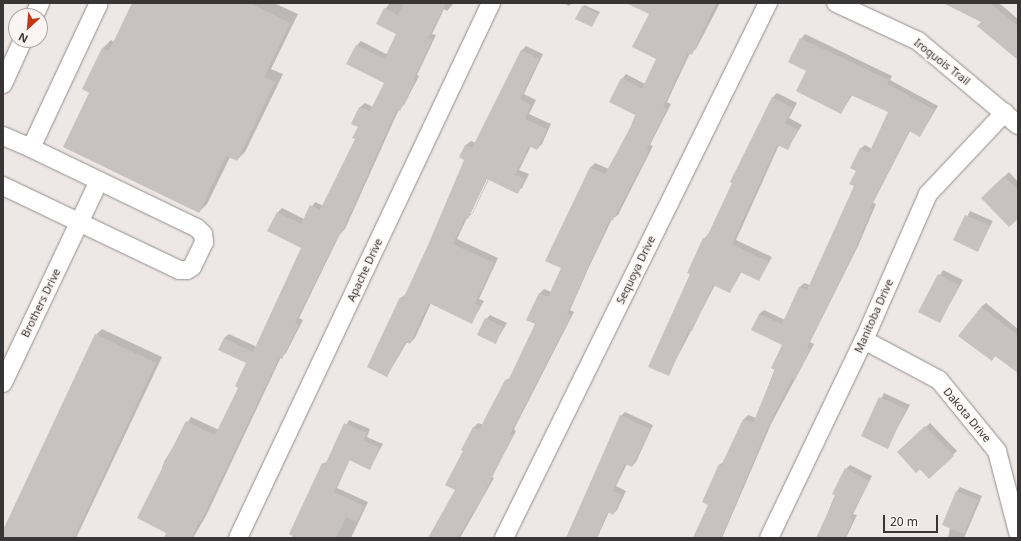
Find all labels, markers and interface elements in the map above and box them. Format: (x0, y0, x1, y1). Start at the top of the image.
north arrow (8, 8, 48, 48)
text: N (16, 30, 30, 47)
street label: Iroquois Trail (911, 36, 973, 88)
street label: Sequoya Drive (614, 234, 658, 306)
street label: Apache Drive (345, 236, 385, 304)
street label: Brothers Drive (19, 266, 63, 340)
street label: Manitoba Drive (852, 277, 896, 355)
street label: Dakota Drive (940, 385, 994, 445)
scale bar (885, 507, 940, 533)
text: 20 m (890, 513, 918, 530)

